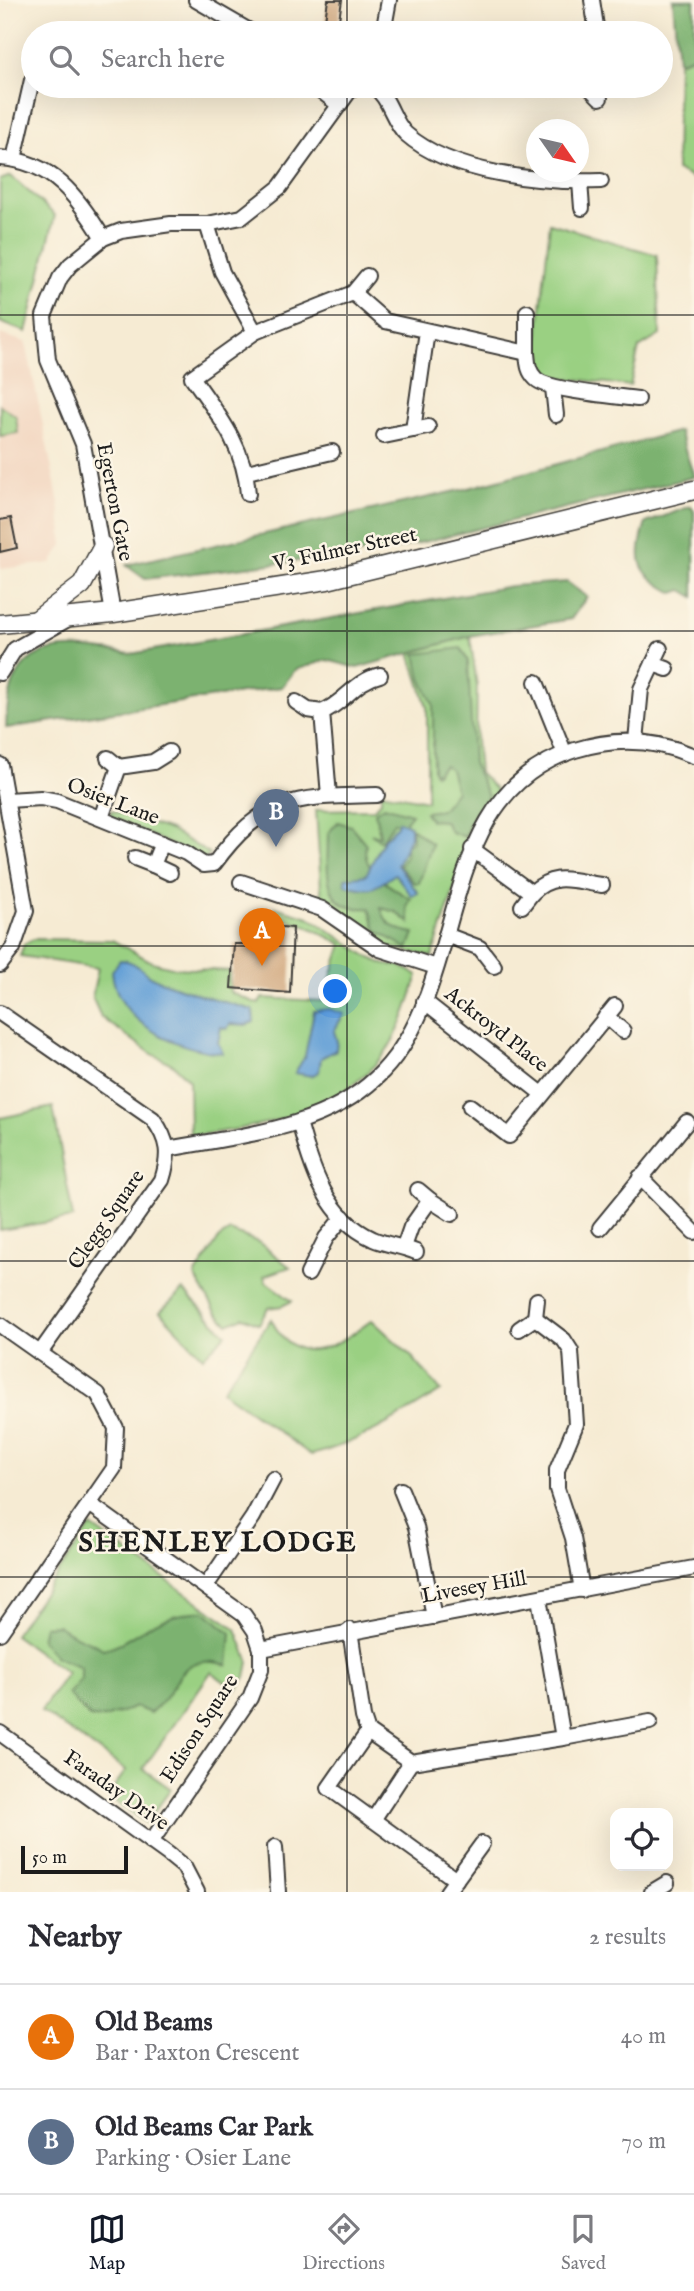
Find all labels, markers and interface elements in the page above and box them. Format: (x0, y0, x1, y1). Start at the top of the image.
search box (21, 21, 673, 98)
icon: search (45, 41, 83, 79)
text: Search here (101, 43, 225, 76)
north arrow (526, 119, 589, 182)
street label: Egerton Gate (89, 440, 139, 564)
street label: V3 Fulmer Street (270, 522, 419, 579)
street label: Osier Lane (63, 772, 163, 832)
pin: B (253, 789, 299, 847)
pin: A (239, 908, 285, 966)
your location (318, 974, 352, 1008)
street label: Ackroyd Place (438, 980, 554, 1079)
street label: Clegg Square (63, 1164, 152, 1275)
district label: SHENLEY LODGE (78, 1526, 358, 1561)
street label: Livesey Hill (419, 1565, 529, 1611)
street label: Edison Square (155, 1669, 245, 1788)
street label: Faraday Drive (58, 1745, 174, 1837)
map controls (610, 1808, 673, 1871)
button: locate (610, 1808, 673, 1871)
scale bar (21, 1843, 128, 1875)
text: 50 m (32, 1846, 67, 1870)
text: Nearby (28, 1919, 121, 1957)
text: 2 results (589, 1923, 666, 1952)
text: Old Beams (95, 2006, 213, 2039)
text: A (43, 2022, 59, 2051)
text: 40 m (621, 2022, 666, 2051)
text: Bar · Paxton Crescent (95, 2039, 299, 2068)
text: Old Beams Car Park (95, 2111, 313, 2144)
text: B (43, 2127, 59, 2156)
text: 70 m (621, 2127, 666, 2156)
text: Parking · Osier Lane (95, 2144, 291, 2173)
tab: Map (88, 2210, 126, 2276)
tab: Directions (302, 2210, 385, 2276)
tab: Saved (561, 2210, 606, 2276)

